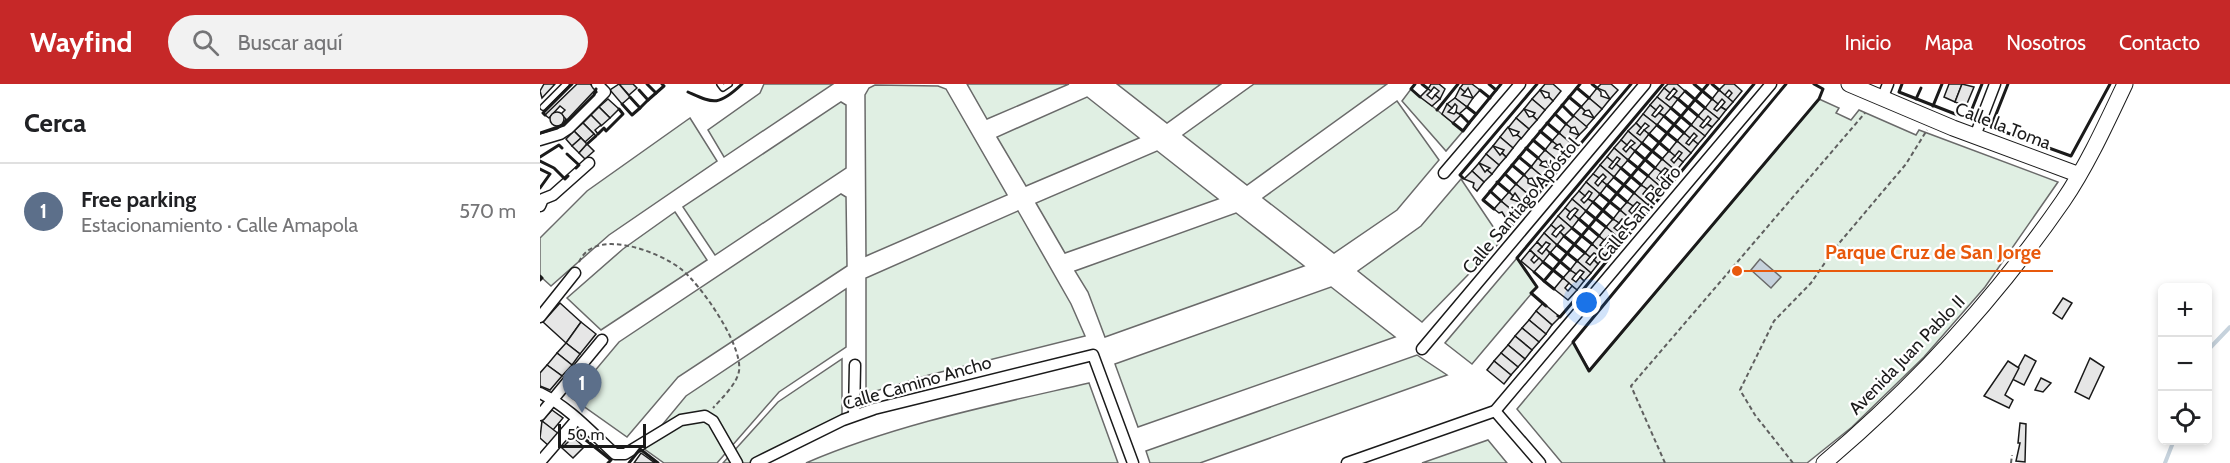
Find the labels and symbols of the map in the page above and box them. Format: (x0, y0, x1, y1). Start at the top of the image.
street label: Calle la Toma (1952, 98, 2054, 154)
street label: Calle Santiago Apóstol (1458, 133, 1585, 278)
street label: Calle San Pedro (1592, 161, 1686, 267)
callout: Parque Cruz de San Jorge (1813, 233, 2053, 271)
text: Parque Cruz de San Jorge (1825, 240, 2041, 264)
your location (1572, 288, 1601, 317)
street label: Avenida Juan Pablo II (1844, 291, 1970, 419)
street label: Calle Camino Ancho (840, 351, 994, 415)
pin: 1 (562, 364, 602, 413)
scale bar (558, 421, 646, 448)

